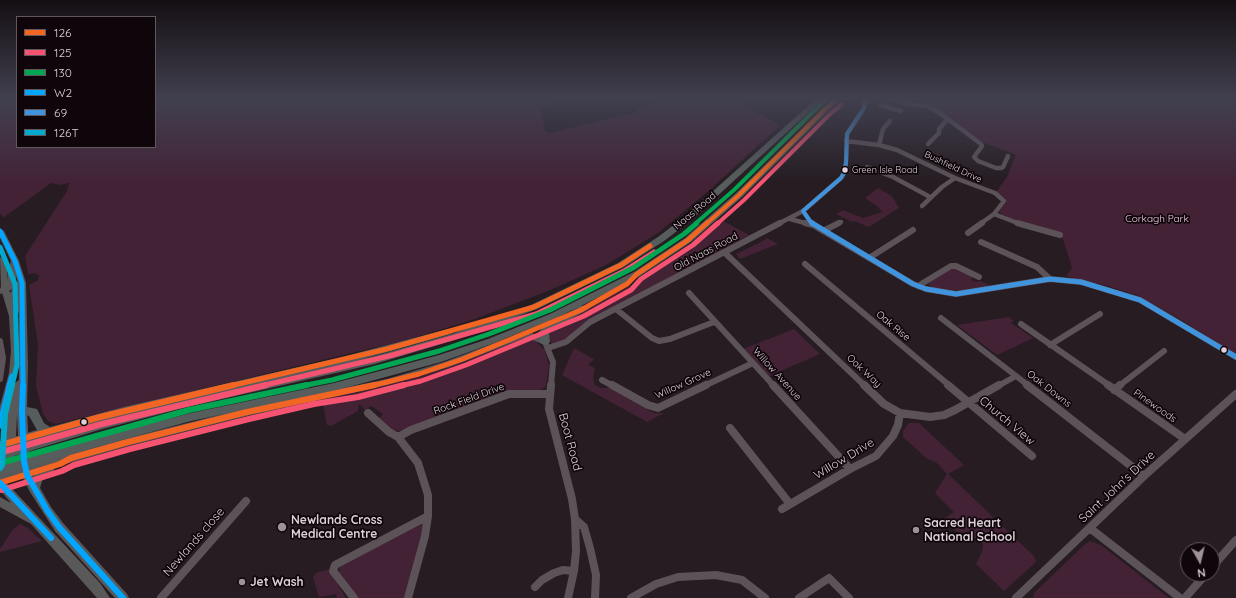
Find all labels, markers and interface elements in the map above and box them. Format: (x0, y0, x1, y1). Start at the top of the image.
legend (16, 16, 156, 148)
text: 126 (54, 25, 72, 40)
text: 125 (54, 45, 72, 60)
text: 130 (54, 65, 72, 80)
text: W2 (54, 85, 72, 100)
text: 69 (54, 105, 67, 120)
text: 126T (54, 125, 79, 140)
street label: Bushfield Drive (923, 149, 983, 185)
marker: Green Isle Road (840, 165, 850, 175)
place label: Green Isle Road (852, 165, 918, 175)
street label: Naas Road (671, 190, 719, 232)
park label: Corkagh Park (1125, 213, 1189, 225)
street label: Old Naas Road (672, 230, 740, 274)
street label: Oak Rise (873, 308, 913, 344)
street label: Willow Avenue (750, 345, 804, 403)
unlabelled marker (1219, 345, 1229, 355)
street label: Oak Way (844, 352, 884, 390)
street label: Willow Grove (653, 366, 713, 402)
street label: Oak Downs (1024, 368, 1074, 410)
street label: Rock Field Drive (432, 381, 506, 417)
street label: Pinewoods (1131, 387, 1179, 425)
street label: Church View (976, 393, 1038, 449)
street label: Boot Road (555, 411, 585, 473)
unlabelled marker (79, 417, 89, 427)
street label: Willow Drive (811, 435, 877, 483)
street label: Saint John's Drive (1076, 448, 1158, 526)
street label: Newlands close (160, 505, 228, 579)
place label: Newlands Cross Medical Centre (291, 513, 382, 541)
place label: Sacred Heart National School (924, 516, 1016, 544)
marker: Newlands Cross Medical Centre (276, 521, 288, 533)
marker: Sacred Heart National School (911, 525, 921, 535)
north arrow (1180, 542, 1220, 582)
text: N (1197, 565, 1207, 580)
place label: Jet Wash (250, 575, 304, 589)
marker: Jet Wash (237, 577, 247, 587)

